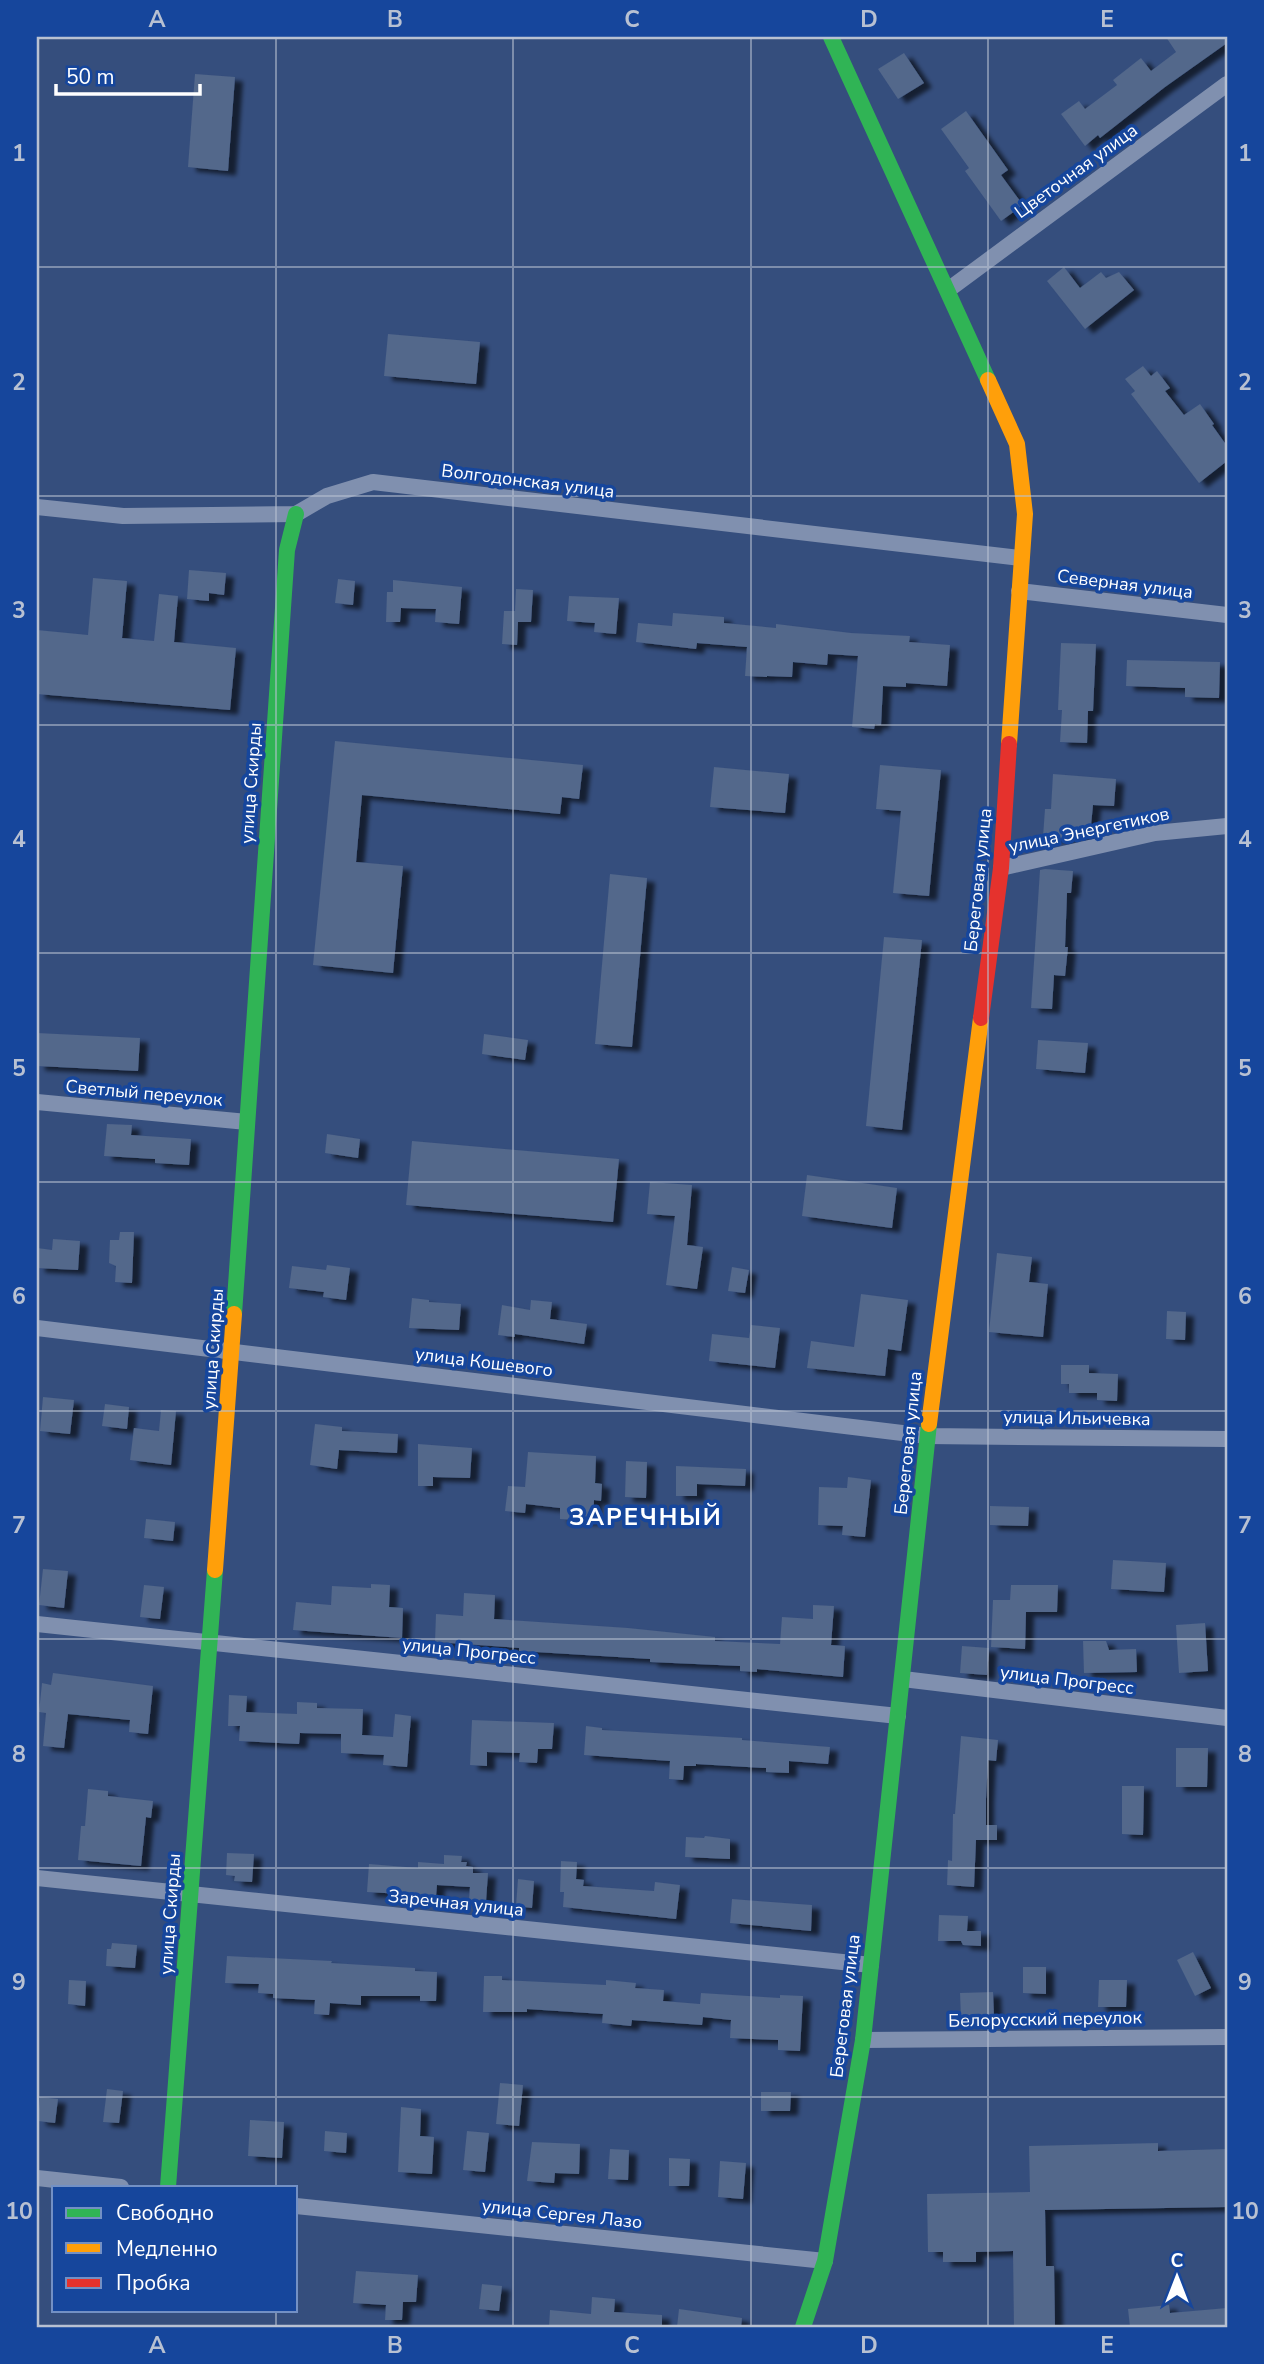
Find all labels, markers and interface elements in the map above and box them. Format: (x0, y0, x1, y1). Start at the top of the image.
text: A (148, 4, 166, 35)
text: B (387, 4, 403, 35)
text: C (624, 4, 640, 35)
text: D (860, 4, 878, 35)
text: E (1100, 4, 1114, 35)
scale bar (56, 52, 200, 96)
text: 50 m (66, 63, 115, 91)
street label: Цветочная улица (1010, 118, 1142, 224)
text: 1 (12, 138, 26, 169)
text: 1 (1238, 138, 1252, 169)
text: 2 (12, 367, 26, 398)
text: 2 (1238, 367, 1252, 398)
street label: Волгодонская улица (440, 458, 616, 504)
street label: Северная улица (1056, 564, 1194, 604)
text: 3 (12, 595, 26, 626)
text: 3 (1238, 595, 1252, 626)
street label: улица Скирды (235, 722, 267, 844)
street label: улица Энергетиков (1007, 801, 1172, 859)
street label: Береговая улица (959, 807, 997, 953)
text: 4 (12, 824, 26, 855)
text: 4 (1238, 824, 1252, 855)
text: 5 (12, 1053, 26, 1084)
text: 5 (1238, 1053, 1252, 1084)
street label: Светлый переулок (64, 1074, 224, 1112)
text: 6 (12, 1281, 26, 1312)
text: 6 (1238, 1281, 1252, 1312)
street label: улица Скирды (197, 1288, 229, 1410)
street label: улица Кошевого (414, 1342, 554, 1382)
street label: Береговая улица (889, 1370, 927, 1516)
street label: улица Ильичевка (1003, 1405, 1151, 1431)
district label: ЗАРЕЧНЫЙ (569, 1501, 723, 1533)
text: 7 (12, 1510, 26, 1541)
text: 7 (1238, 1510, 1252, 1541)
street label: улица Прогресс (401, 1632, 538, 1670)
street label: улица Прогресс (999, 1660, 1136, 1700)
text: 8 (12, 1739, 26, 1770)
text: 8 (1238, 1739, 1252, 1770)
street label: улица Скирды (154, 1853, 186, 1975)
street label: Заречная улица (387, 1884, 525, 1922)
street label: Береговая улица (824, 1933, 866, 2079)
text: 9 (12, 1967, 26, 1998)
text: 9 (1238, 1967, 1252, 1998)
street label: Белорусский переулок (948, 2005, 1143, 2033)
legend (52, 2186, 298, 2312)
street label: улица Сергея Лазо (481, 2194, 643, 2234)
text: 10 (5, 2196, 33, 2227)
text: 10 (1231, 2196, 1259, 2227)
text: Свободно (116, 2199, 214, 2227)
text: Медленно (116, 2235, 218, 2263)
north arrow (1142, 2242, 1212, 2312)
text: С (1171, 2248, 1184, 2274)
text: Пробка (116, 2269, 190, 2297)
text: A (148, 2330, 166, 2361)
text: B (387, 2330, 403, 2361)
text: C (624, 2330, 640, 2361)
text: D (860, 2330, 878, 2361)
text: E (1100, 2330, 1114, 2361)

